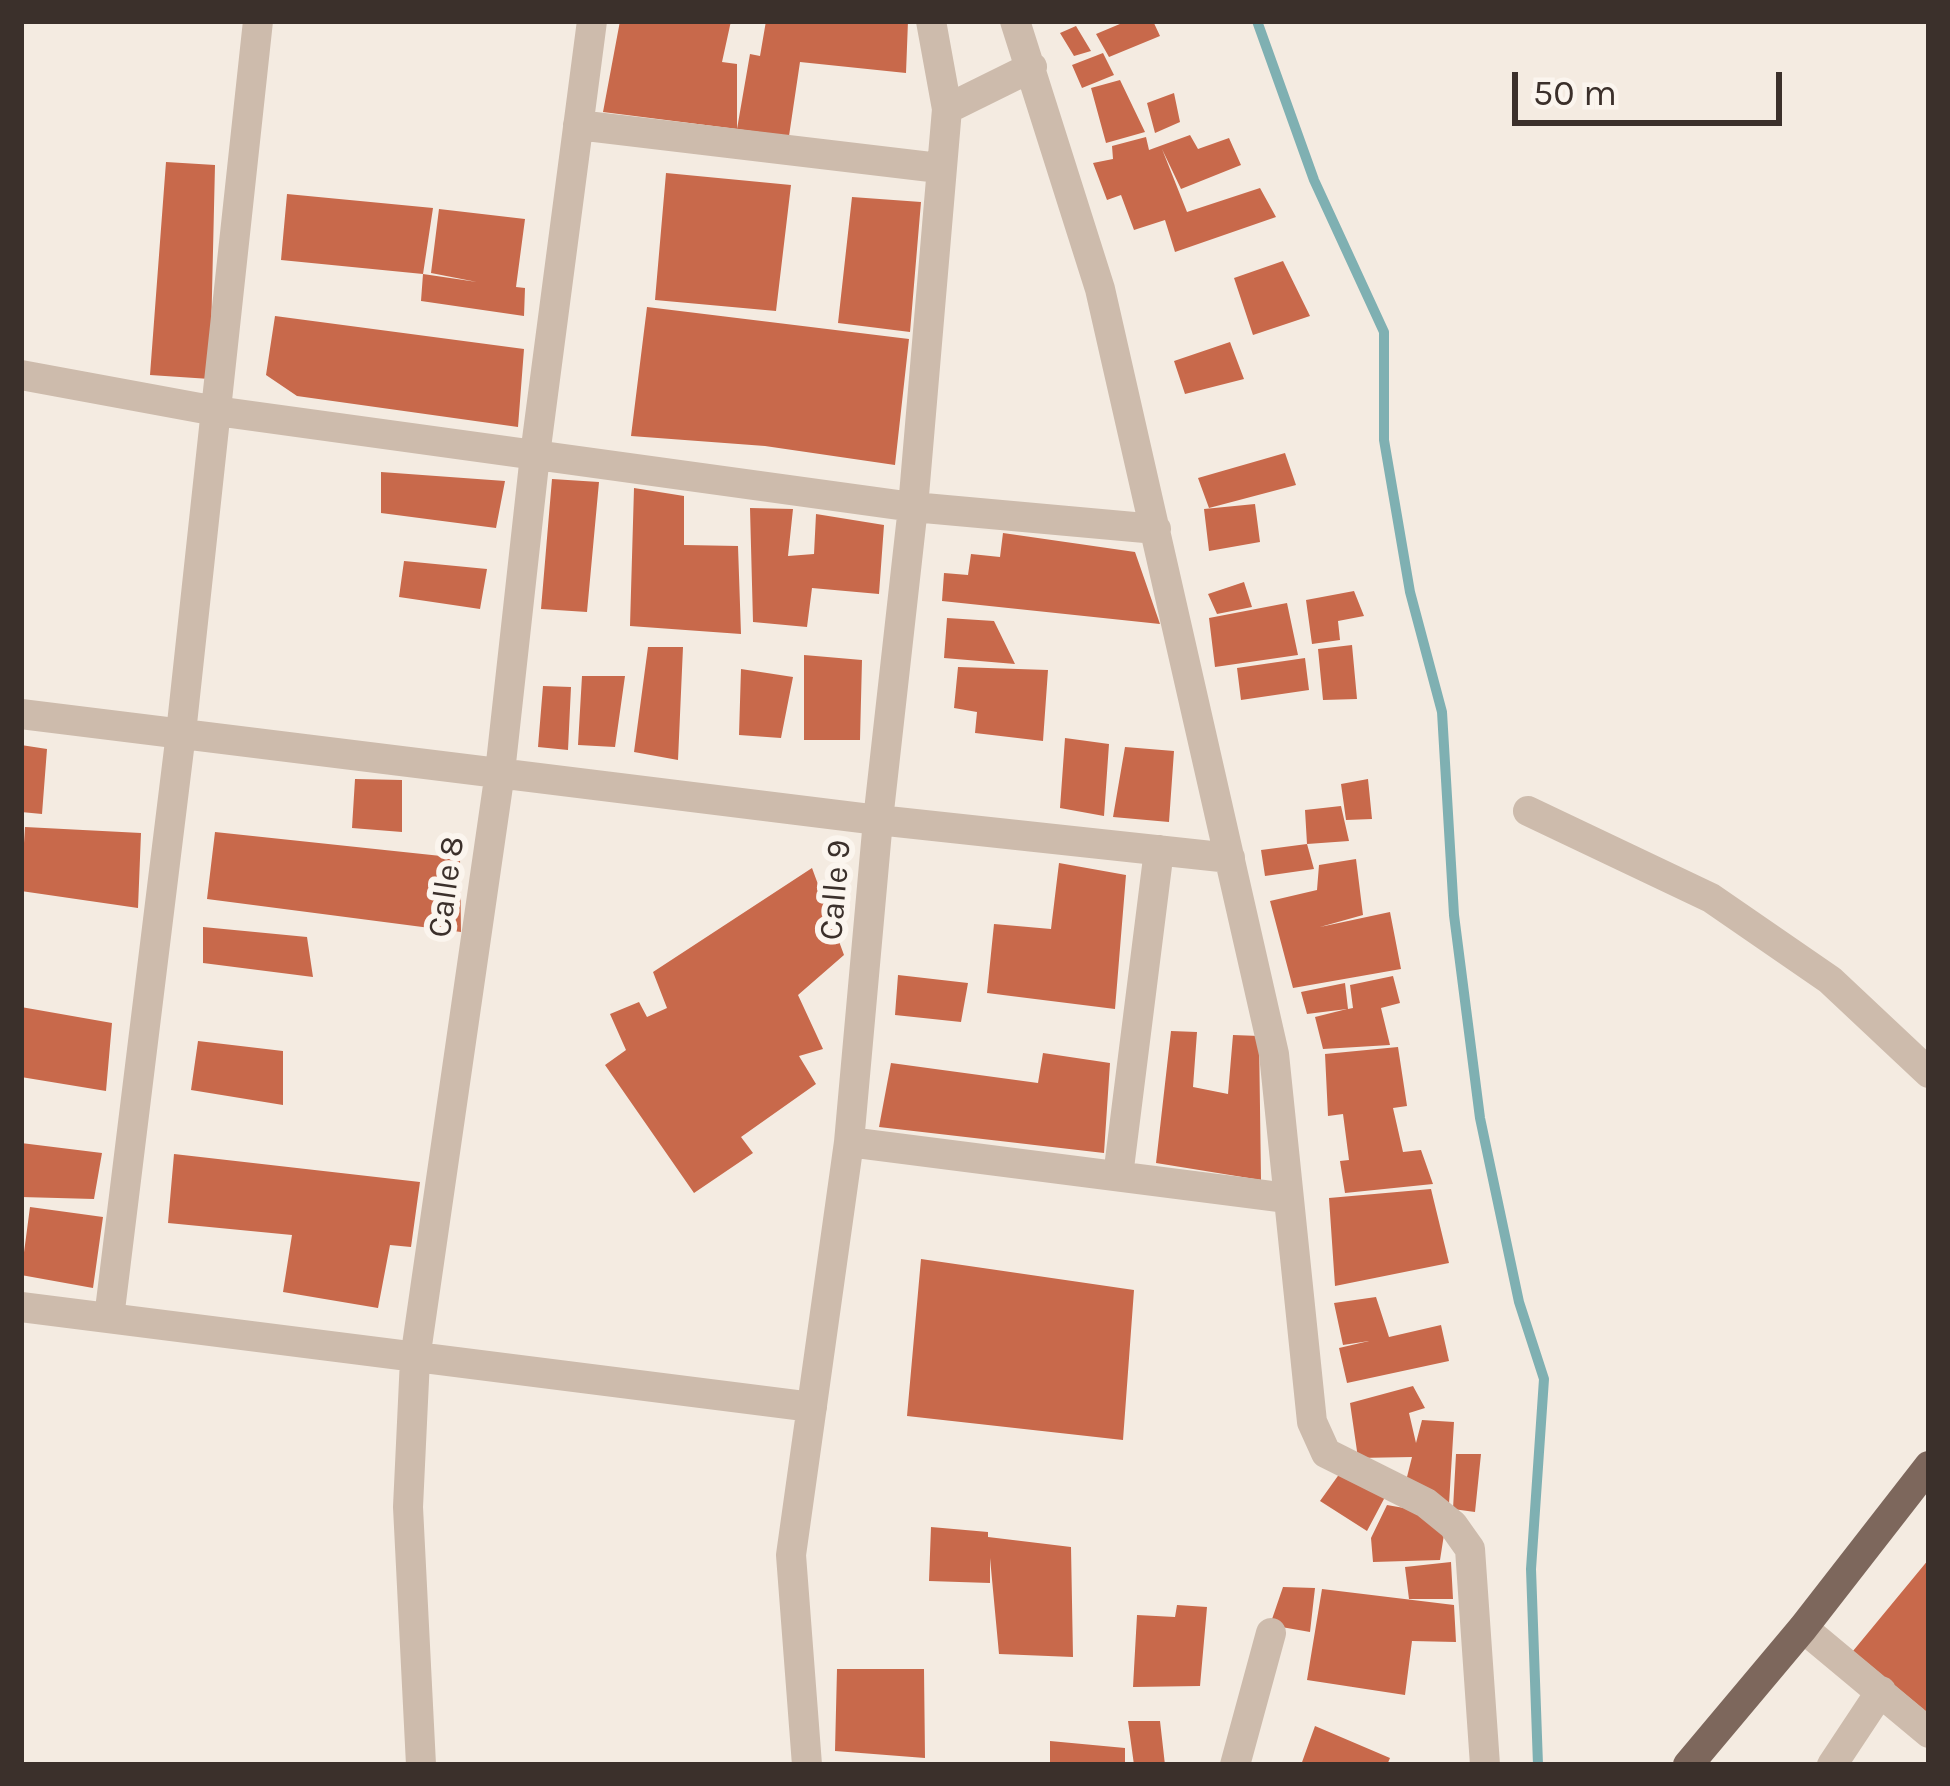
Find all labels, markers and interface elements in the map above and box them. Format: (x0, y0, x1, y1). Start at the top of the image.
scale bar (1518, 48, 1788, 122)
text: 50 m (1533, 72, 1617, 114)
street label: Calle 8 (420, 834, 474, 940)
street label: Calle 9 (812, 838, 860, 942)

